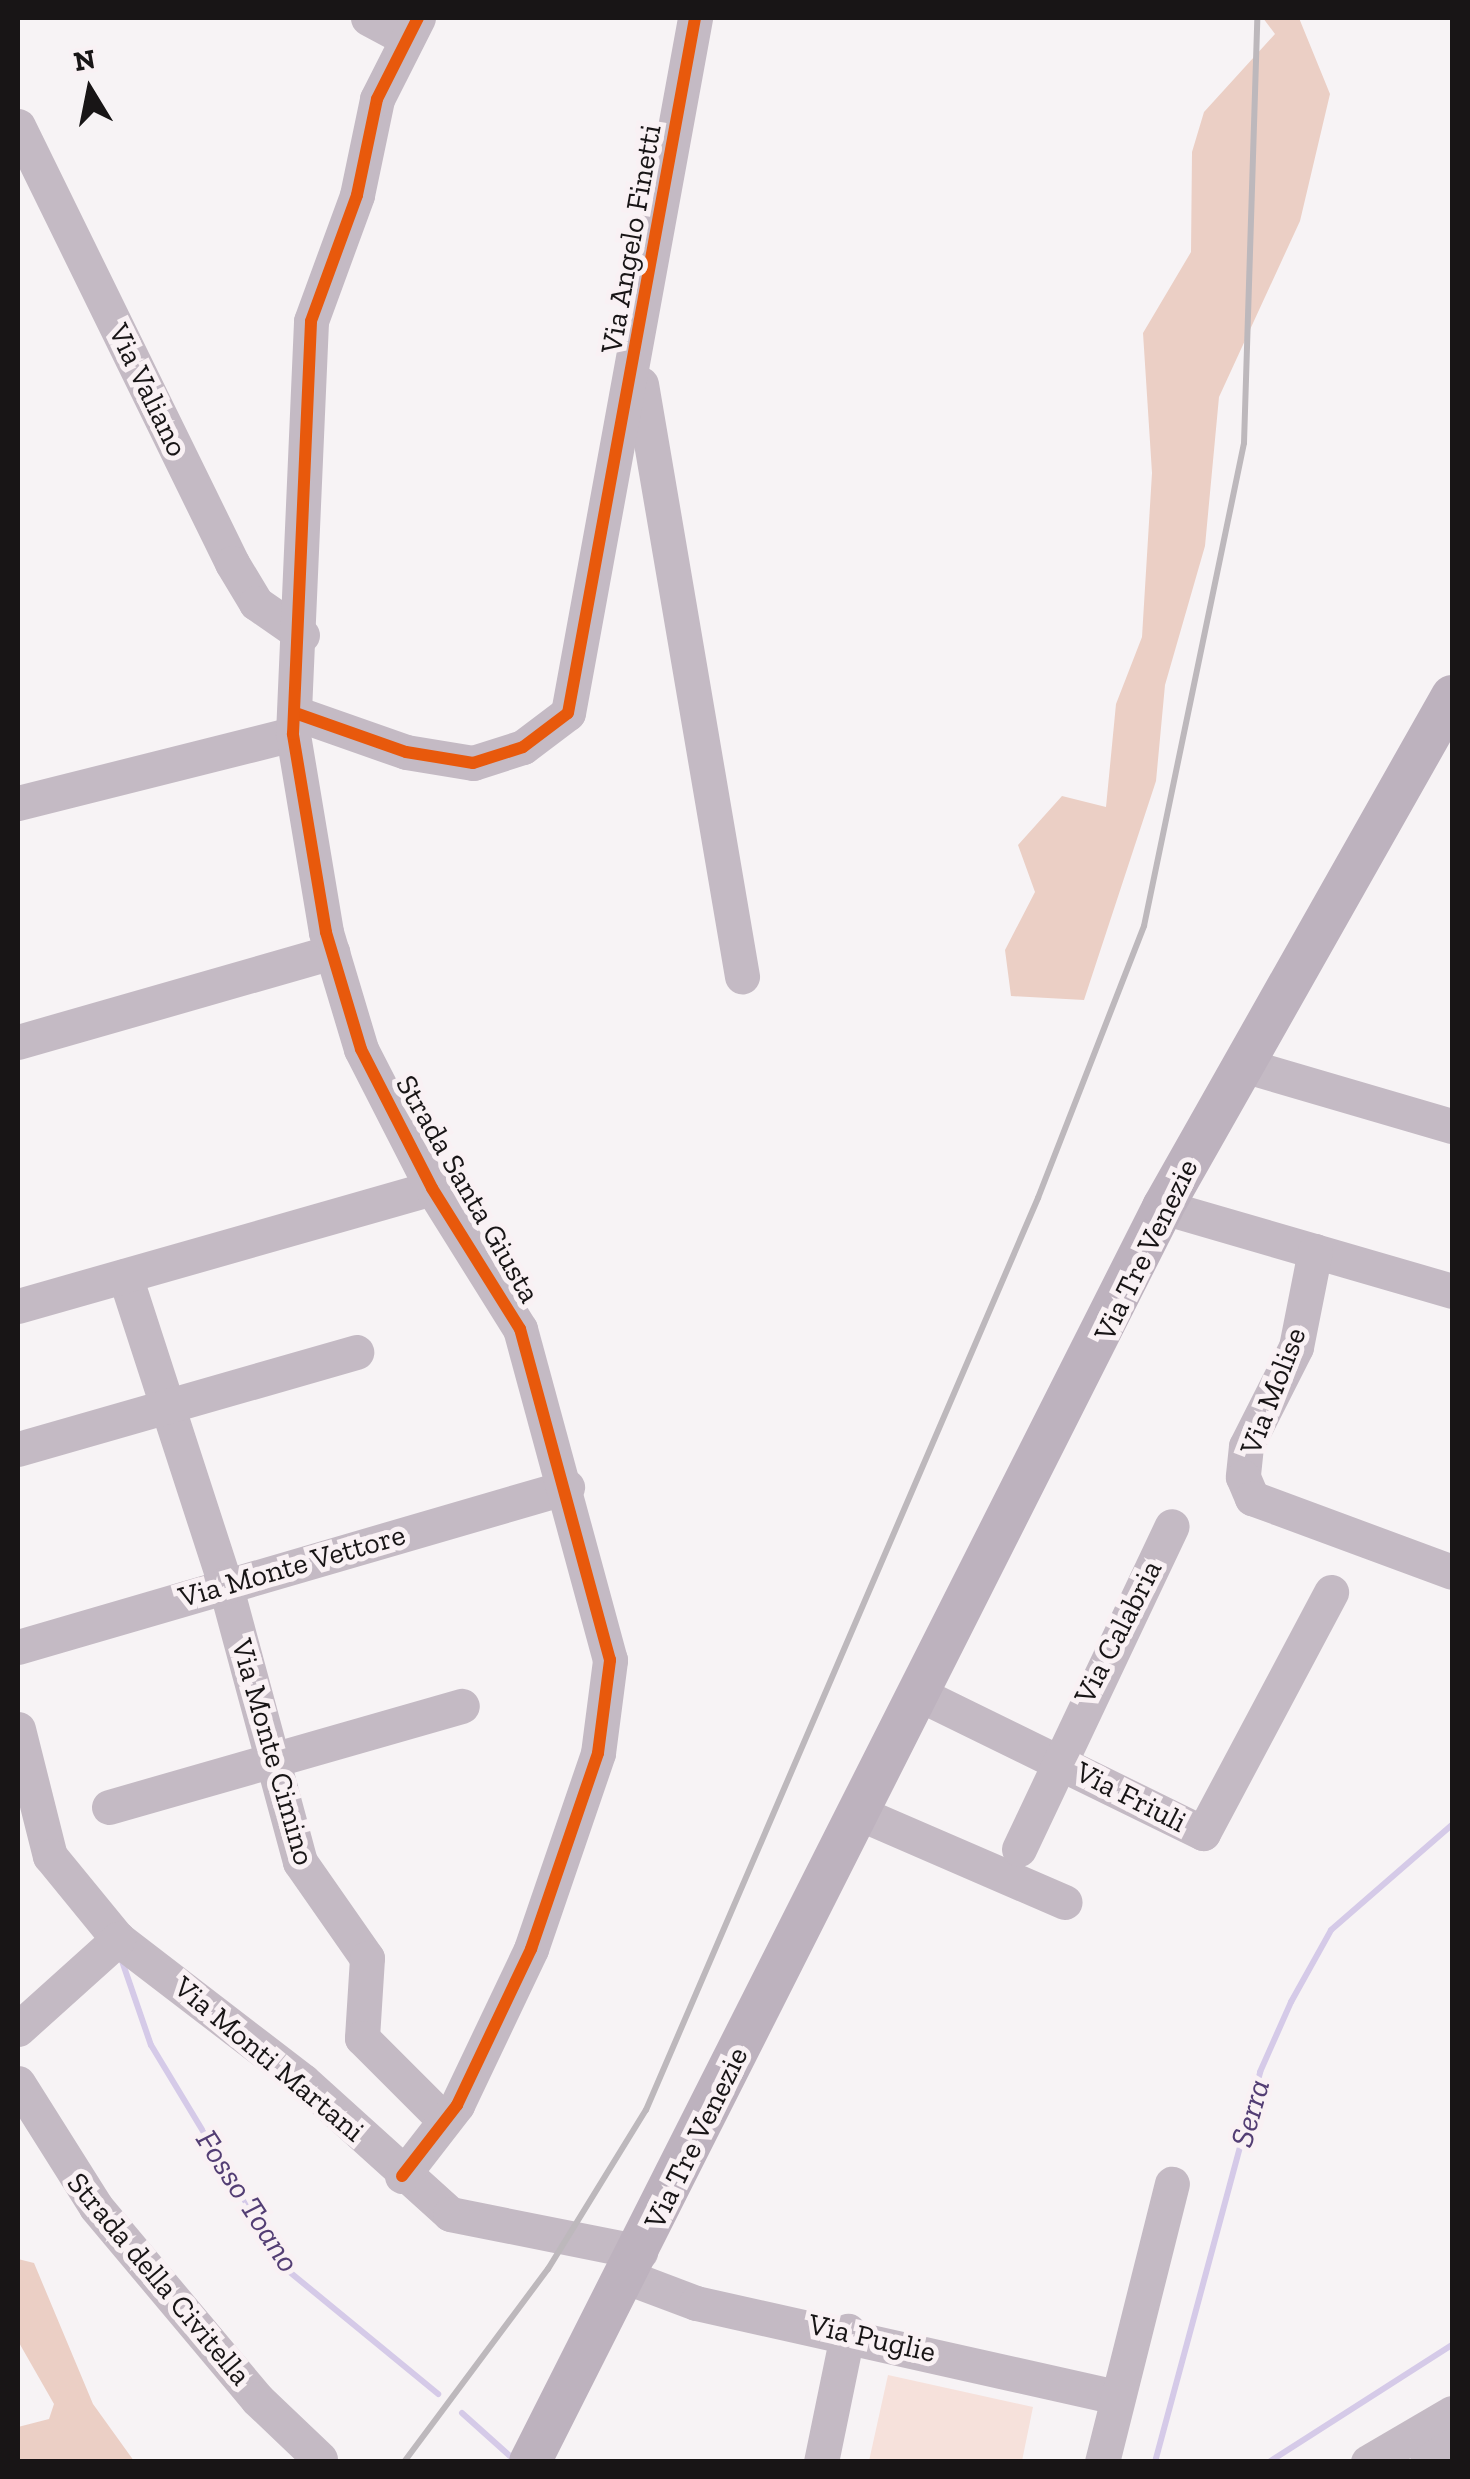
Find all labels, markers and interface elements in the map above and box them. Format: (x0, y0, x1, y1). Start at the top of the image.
north arrow (40, 40, 140, 140)
text: N (71, 42, 98, 78)
street label: Via Angelo Finetti (593, 121, 669, 357)
street label: Via Valiano (100, 317, 196, 463)
street label: Strada Santa Giusta (388, 1069, 548, 1309)
street label: Via Tre Venezie (1086, 1152, 1206, 1348)
street label: Via Molise (1232, 1322, 1314, 1460)
street label: Via Monte Vettore (174, 1516, 410, 1616)
street label: Via Calabria (1066, 1554, 1170, 1710)
street label: Via Monte Cimino (224, 1635, 322, 1869)
street label: Via Friuli (1070, 1754, 1192, 1840)
street label: Via Monti Martani (166, 1969, 372, 2149)
street label: Via Tre Venezie (636, 2040, 756, 2236)
water label: Serra (1222, 2075, 1278, 2151)
water label: Fosso Toano (188, 2122, 308, 2280)
street label: Strada della Civitella (60, 2165, 258, 2393)
street label: Via Puglie (805, 2306, 939, 2370)

